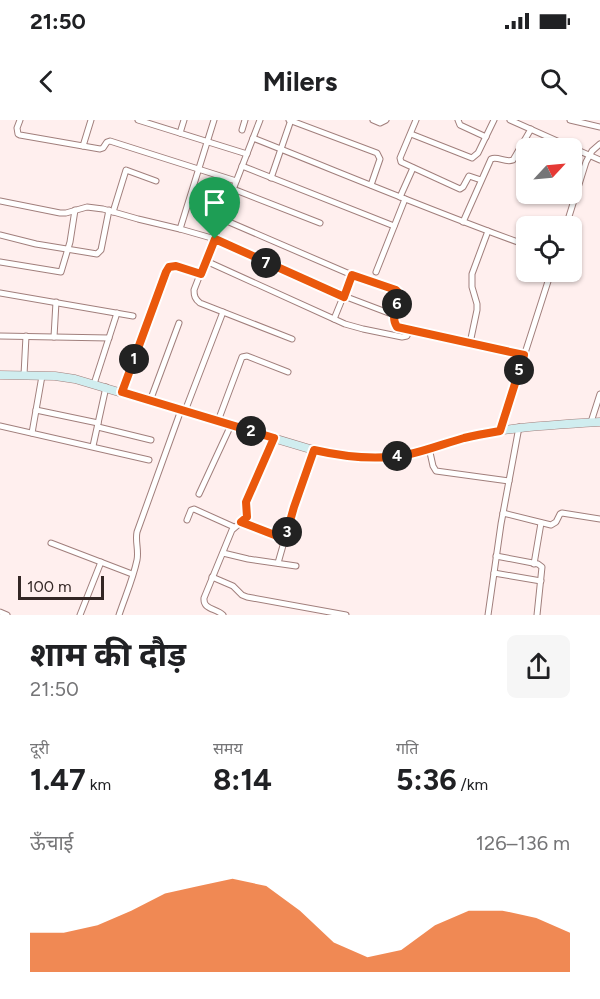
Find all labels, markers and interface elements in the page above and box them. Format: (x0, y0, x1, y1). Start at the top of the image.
text: 21:50 (30, 8, 86, 35)
icon: back (30, 65, 63, 98)
text: Milers (263, 65, 337, 98)
icon: search (537, 65, 570, 98)
north arrow (516, 138, 582, 204)
map controls (516, 138, 582, 282)
pin (189, 177, 240, 239)
icon: arrive (198, 186, 231, 219)
button: locate (516, 216, 582, 282)
pin: 7 (251, 248, 281, 278)
text: 7 (262, 253, 270, 272)
pin: 6 (382, 289, 412, 319)
text: 6 (392, 294, 402, 313)
pin: 1 (119, 344, 149, 374)
text: 1 (131, 349, 137, 368)
pin: 5 (504, 355, 534, 385)
text: 5 (514, 360, 524, 379)
pin: 2 (236, 416, 266, 446)
text: 2 (246, 421, 256, 440)
pin: 4 (382, 441, 412, 471)
text: 4 (392, 446, 402, 465)
pin: 3 (272, 517, 302, 547)
text: 3 (283, 522, 291, 541)
scale bar (18, 573, 104, 600)
text: 100 m (27, 577, 72, 596)
text: शाम की दौड़ (30, 635, 186, 674)
button: share (507, 635, 570, 698)
text: 21:50 (30, 677, 79, 701)
text: दूरी (30, 739, 49, 758)
text: समय (213, 739, 243, 758)
text: गति (396, 739, 418, 758)
text: 1.47 (30, 761, 86, 798)
text: 8:14 (213, 761, 272, 798)
text: 5:36 (396, 761, 457, 798)
text: km (86, 775, 111, 794)
text: /km (457, 775, 488, 794)
text: ऊँचाई (30, 831, 73, 855)
text: 126–136 m (476, 831, 570, 855)

